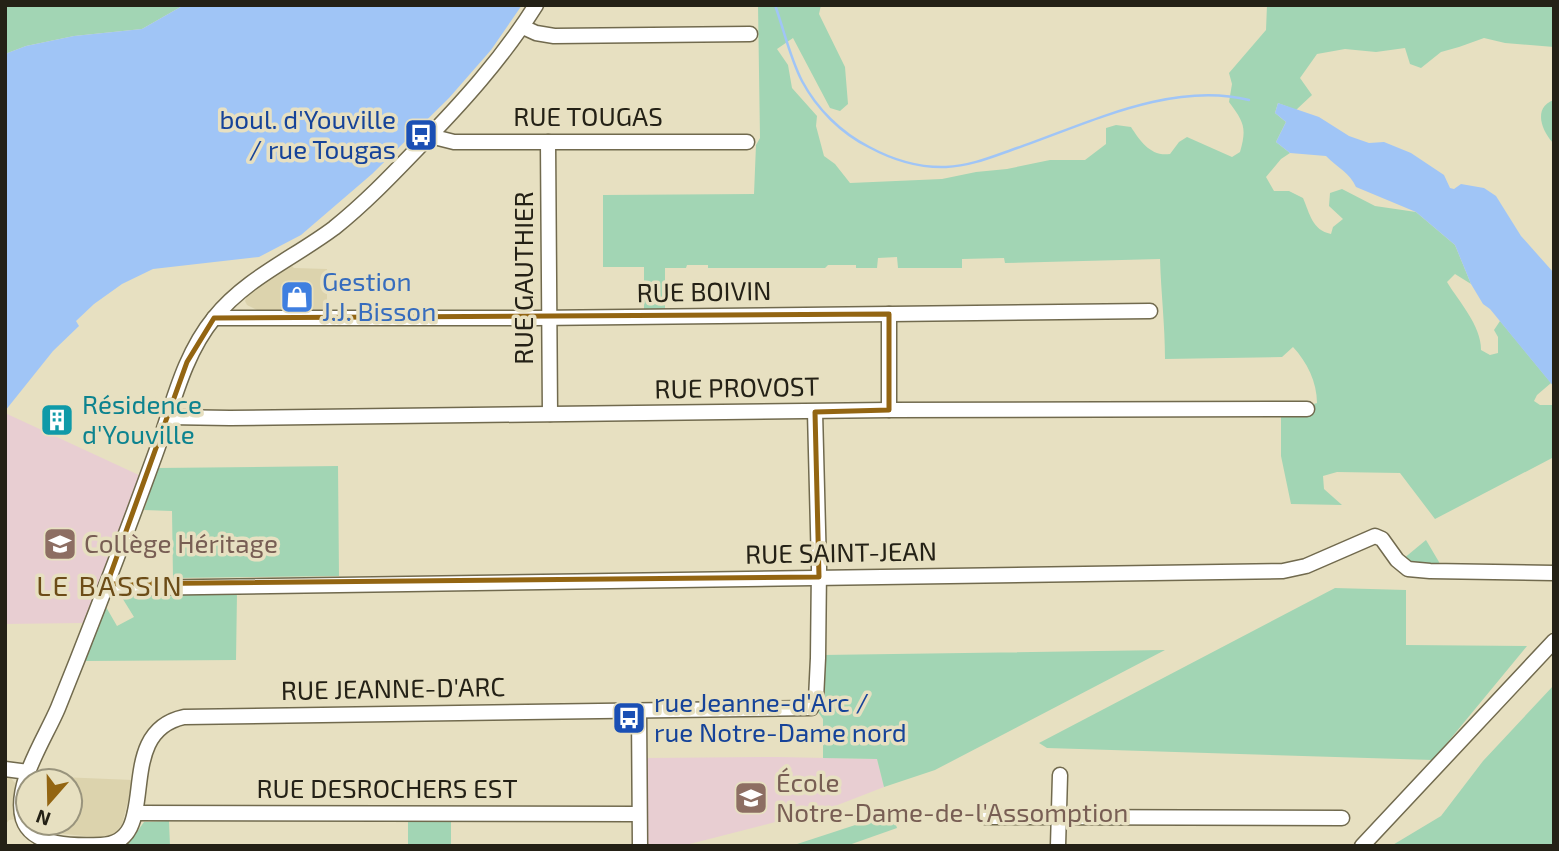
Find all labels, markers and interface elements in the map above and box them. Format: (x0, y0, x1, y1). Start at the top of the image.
street label: RUE TOUGAS (513, 100, 663, 131)
place label: boul. d'Youville / rue Tougas (219, 103, 396, 164)
bus stop icon: boul. d'Youville / rue Tougas (402, 116, 440, 154)
street label: RUE GAUTHIER (507, 191, 538, 365)
place label: Gestion J.J. Bisson (322, 265, 436, 326)
street label: RUE BOIVIN (636, 274, 772, 307)
shop icon: Gestion J.J. Bisson (278, 278, 316, 316)
street label: RUE PROVOST (654, 370, 820, 403)
place label: Résidence d'Youville (82, 388, 202, 449)
building icon: Résidence d'Youville (38, 401, 76, 439)
school or university icon: Collège Héritage (41, 525, 79, 563)
place label: Collège Héritage (84, 527, 278, 558)
street label: RUE SAINT-JEAN (745, 534, 937, 569)
district label: LE BASSIN (36, 568, 184, 602)
street label: RUE JEANNE-D'ARC (281, 670, 505, 705)
place label: rue Jeanne-d'Arc / rue Notre-Dame nord (654, 686, 907, 747)
bus stop icon: rue Jeanne-d'Arc / rue Notre-Dame nord (610, 699, 648, 737)
place label: École Notre-Dame-de-l'Assomption (776, 766, 1128, 827)
north arrow (14, 767, 84, 837)
street label: RUE DESROCHERS EST (256, 772, 518, 803)
school or university icon: École Notre-Dame-de-l'Assomption (732, 779, 770, 817)
text: N (33, 805, 53, 832)

